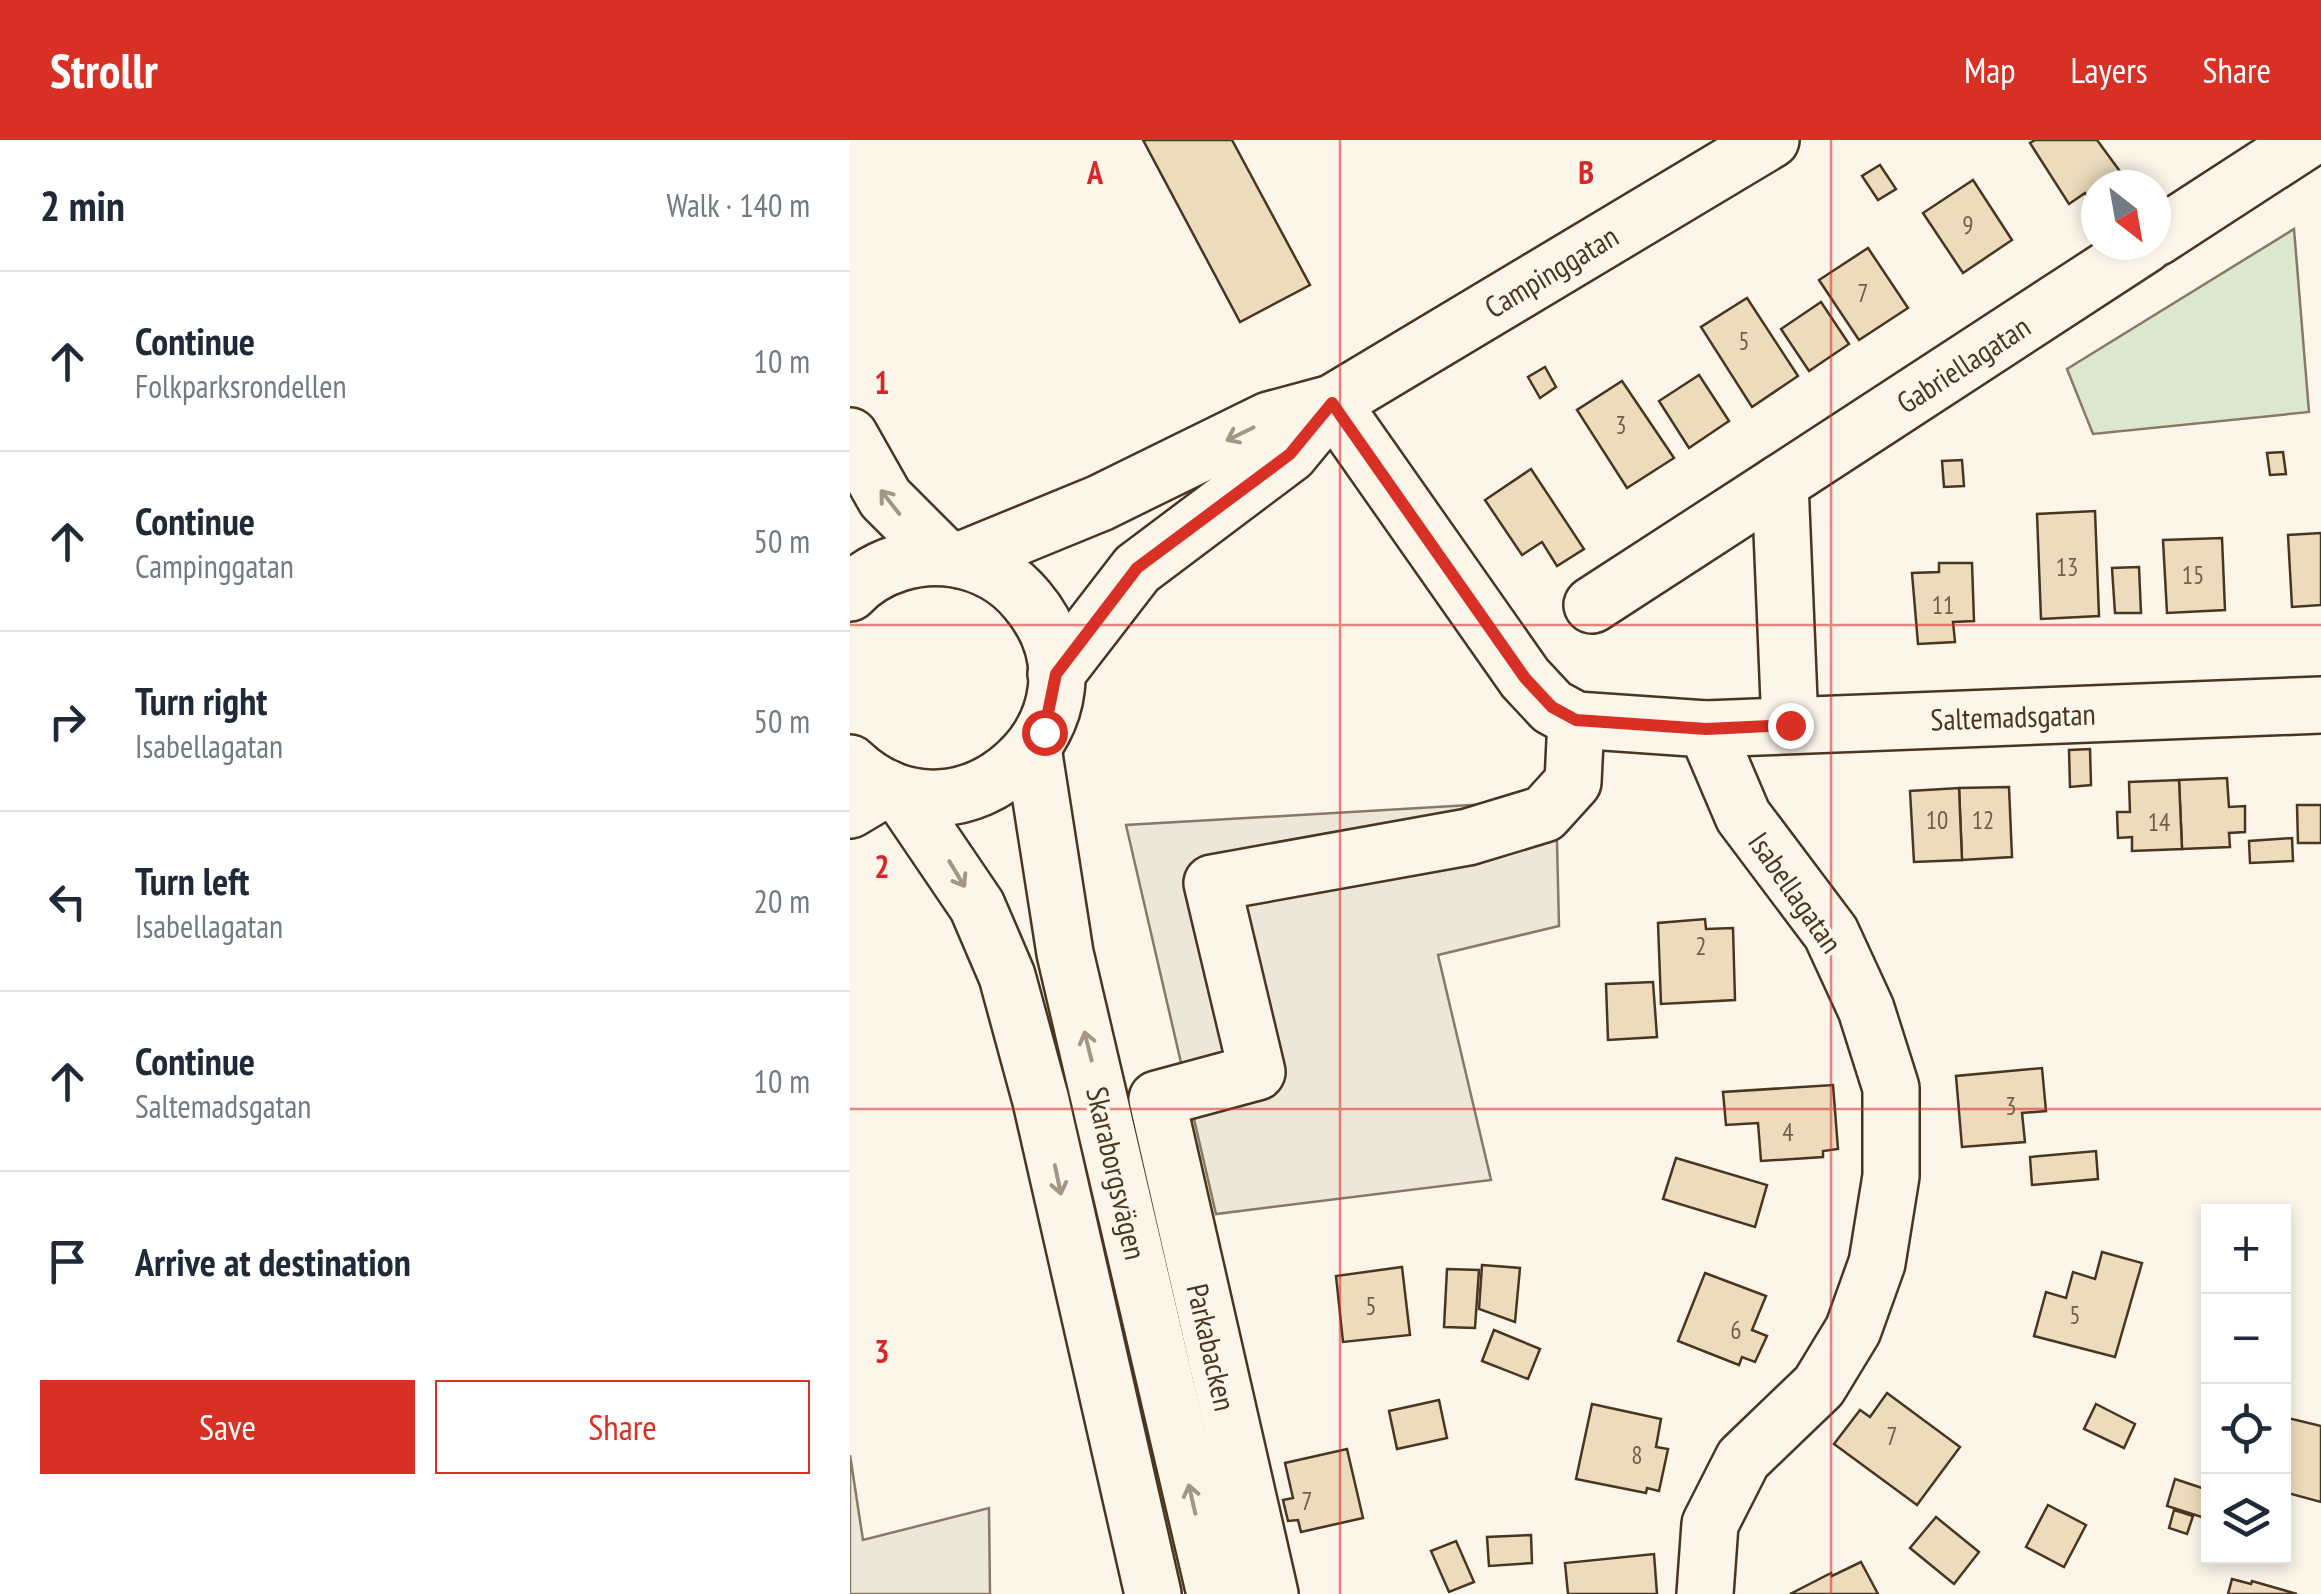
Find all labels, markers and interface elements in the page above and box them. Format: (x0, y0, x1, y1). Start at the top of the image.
text: Strollr (50, 39, 158, 101)
text: Map (1964, 47, 2015, 93)
text: Layers (2070, 47, 2148, 93)
text: Share (2203, 47, 2271, 93)
text: A (1086, 151, 1104, 193)
text: B (1578, 151, 1594, 193)
north arrow (2081, 170, 2171, 260)
text: 2 min (40, 178, 125, 233)
text: Walk · 140 m (666, 184, 810, 226)
house number: 9 (1962, 209, 1974, 241)
street label: Campinggatan (1477, 216, 1625, 326)
house number: 7 (1857, 277, 1869, 309)
street label: Gabriellagatan (1889, 306, 2037, 422)
text: Continue (135, 316, 255, 365)
house number: 5 (1738, 325, 1750, 357)
icon: ahead (40, 334, 95, 389)
text: 10 m (754, 340, 810, 382)
text: 1 (874, 361, 890, 403)
text: Folkparksrondellen (135, 365, 347, 407)
house number: 3 (1615, 409, 1627, 441)
one-way arrow (1226, 426, 1256, 445)
one-way arrow (880, 489, 901, 516)
text: Continue (135, 496, 255, 545)
icon: ahead (40, 514, 95, 569)
text: 50 m (754, 520, 810, 562)
text: Campinggatan (135, 545, 294, 587)
house number: 13 (2056, 551, 2078, 583)
house number: 15 (2182, 559, 2204, 591)
house number: 11 (1932, 589, 1954, 621)
text: Turn right (135, 676, 267, 725)
icon: right (40, 694, 95, 749)
street label: Saltemadsgatan (1930, 694, 2096, 738)
text: 50 m (754, 700, 810, 742)
route end (1768, 703, 1814, 749)
route start (1022, 710, 1068, 756)
text: Isabellagatan (135, 725, 283, 767)
house number: 10 (1926, 804, 1948, 836)
house number: 12 (1972, 804, 1994, 836)
house number: 14 (2148, 806, 2170, 838)
street label: Isabellagatan (1740, 824, 1852, 960)
text: 2 (874, 845, 890, 887)
text: Turn left (135, 856, 249, 905)
one-way arrow (947, 859, 967, 888)
icon: left (40, 874, 95, 929)
text: 20 m (754, 880, 810, 922)
text: Isabellagatan (135, 905, 283, 947)
house number: 2 (1695, 930, 1707, 962)
one-way arrow (1077, 1031, 1096, 1062)
text: Continue (135, 1036, 255, 1085)
icon: ahead (40, 1054, 95, 1109)
text: 10 m (754, 1060, 810, 1102)
street label: Skaraborgsvägen (1078, 1083, 1156, 1263)
text: Saltemadsgatan (135, 1085, 311, 1127)
house number: 3 (2005, 1090, 2017, 1122)
house number: 4 (1782, 1116, 1794, 1148)
one-way arrow (1050, 1164, 1069, 1196)
map controls (2201, 1204, 2291, 1564)
button: + (2201, 1204, 2291, 1294)
icon: arrive (40, 1234, 95, 1289)
text: Arrive at destination (135, 1237, 411, 1286)
street label: Parkabacken (1178, 1280, 1246, 1414)
house number: 5 (1365, 1290, 1377, 1322)
button: − (2201, 1294, 2291, 1384)
house number: 5 (2069, 1299, 2081, 1331)
house number: 6 (1730, 1314, 1742, 1346)
text: 3 (874, 1330, 890, 1372)
button: Save (40, 1380, 415, 1474)
button: Share (435, 1380, 810, 1474)
button: locate (2201, 1384, 2291, 1474)
house number: 7 (1886, 1420, 1898, 1452)
house number: 8 (1631, 1439, 1643, 1471)
button: layers (2201, 1474, 2291, 1564)
one-way arrow (1182, 1484, 1200, 1516)
house number: 7 (1301, 1485, 1313, 1517)

